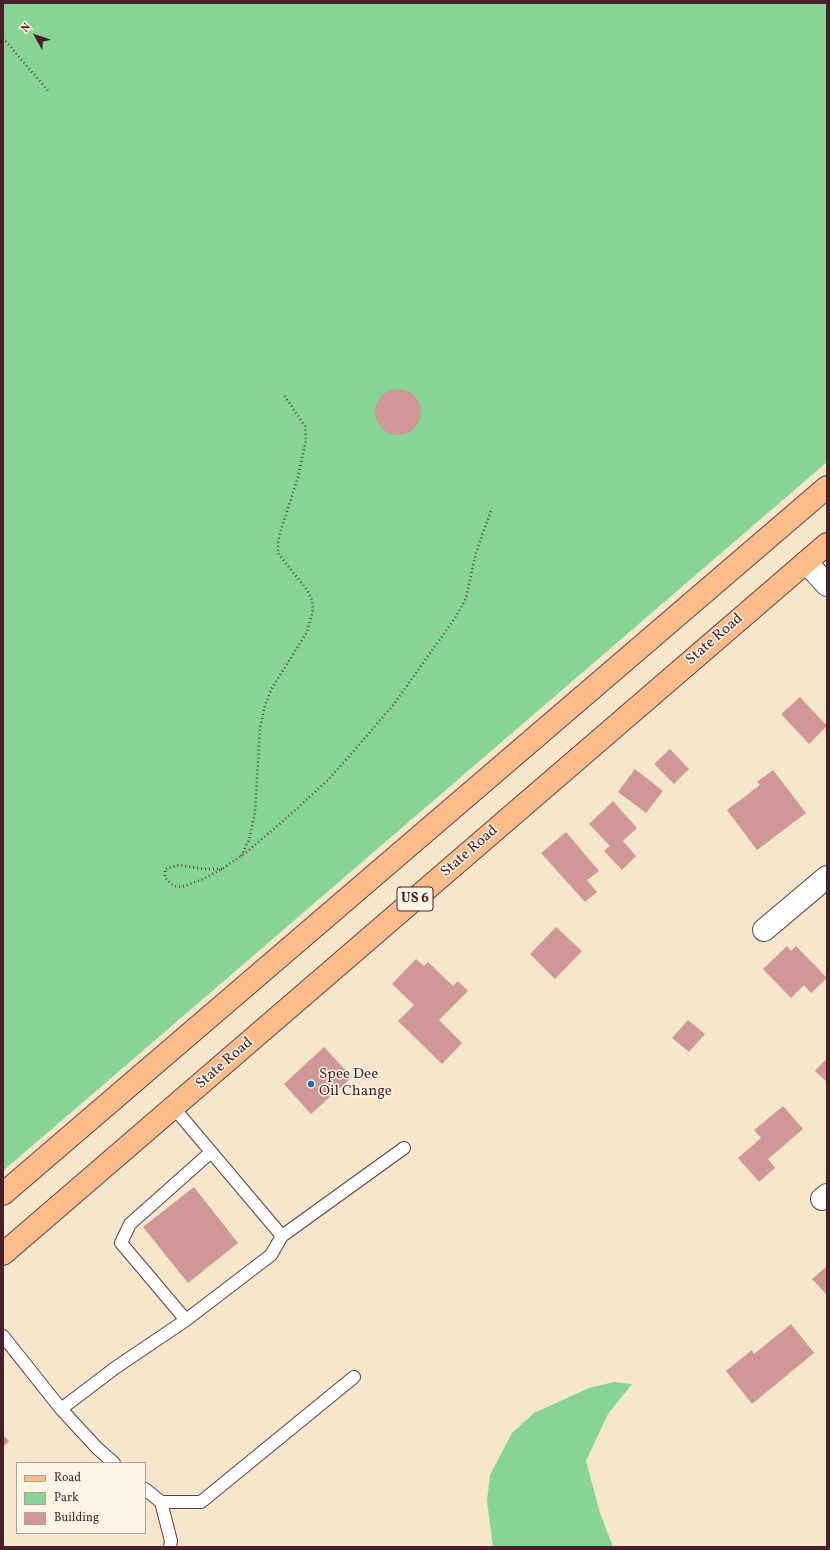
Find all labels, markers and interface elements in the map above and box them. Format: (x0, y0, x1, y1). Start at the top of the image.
north arrow (16, 16, 56, 56)
text: N (18, 20, 35, 36)
street label: State Road (683, 610, 747, 670)
street label: State Road (438, 822, 502, 882)
road number: US 6 (397, 887, 433, 911)
street label: State Road (193, 1034, 257, 1094)
place label: Spee Dee Oil Change (319, 1066, 392, 1101)
marker: Spee Dee Oil Change (306, 1079, 316, 1089)
legend (16, 1462, 146, 1534)
text: Road (54, 1470, 81, 1486)
text: Park (54, 1490, 79, 1506)
text: Building (54, 1510, 99, 1526)

